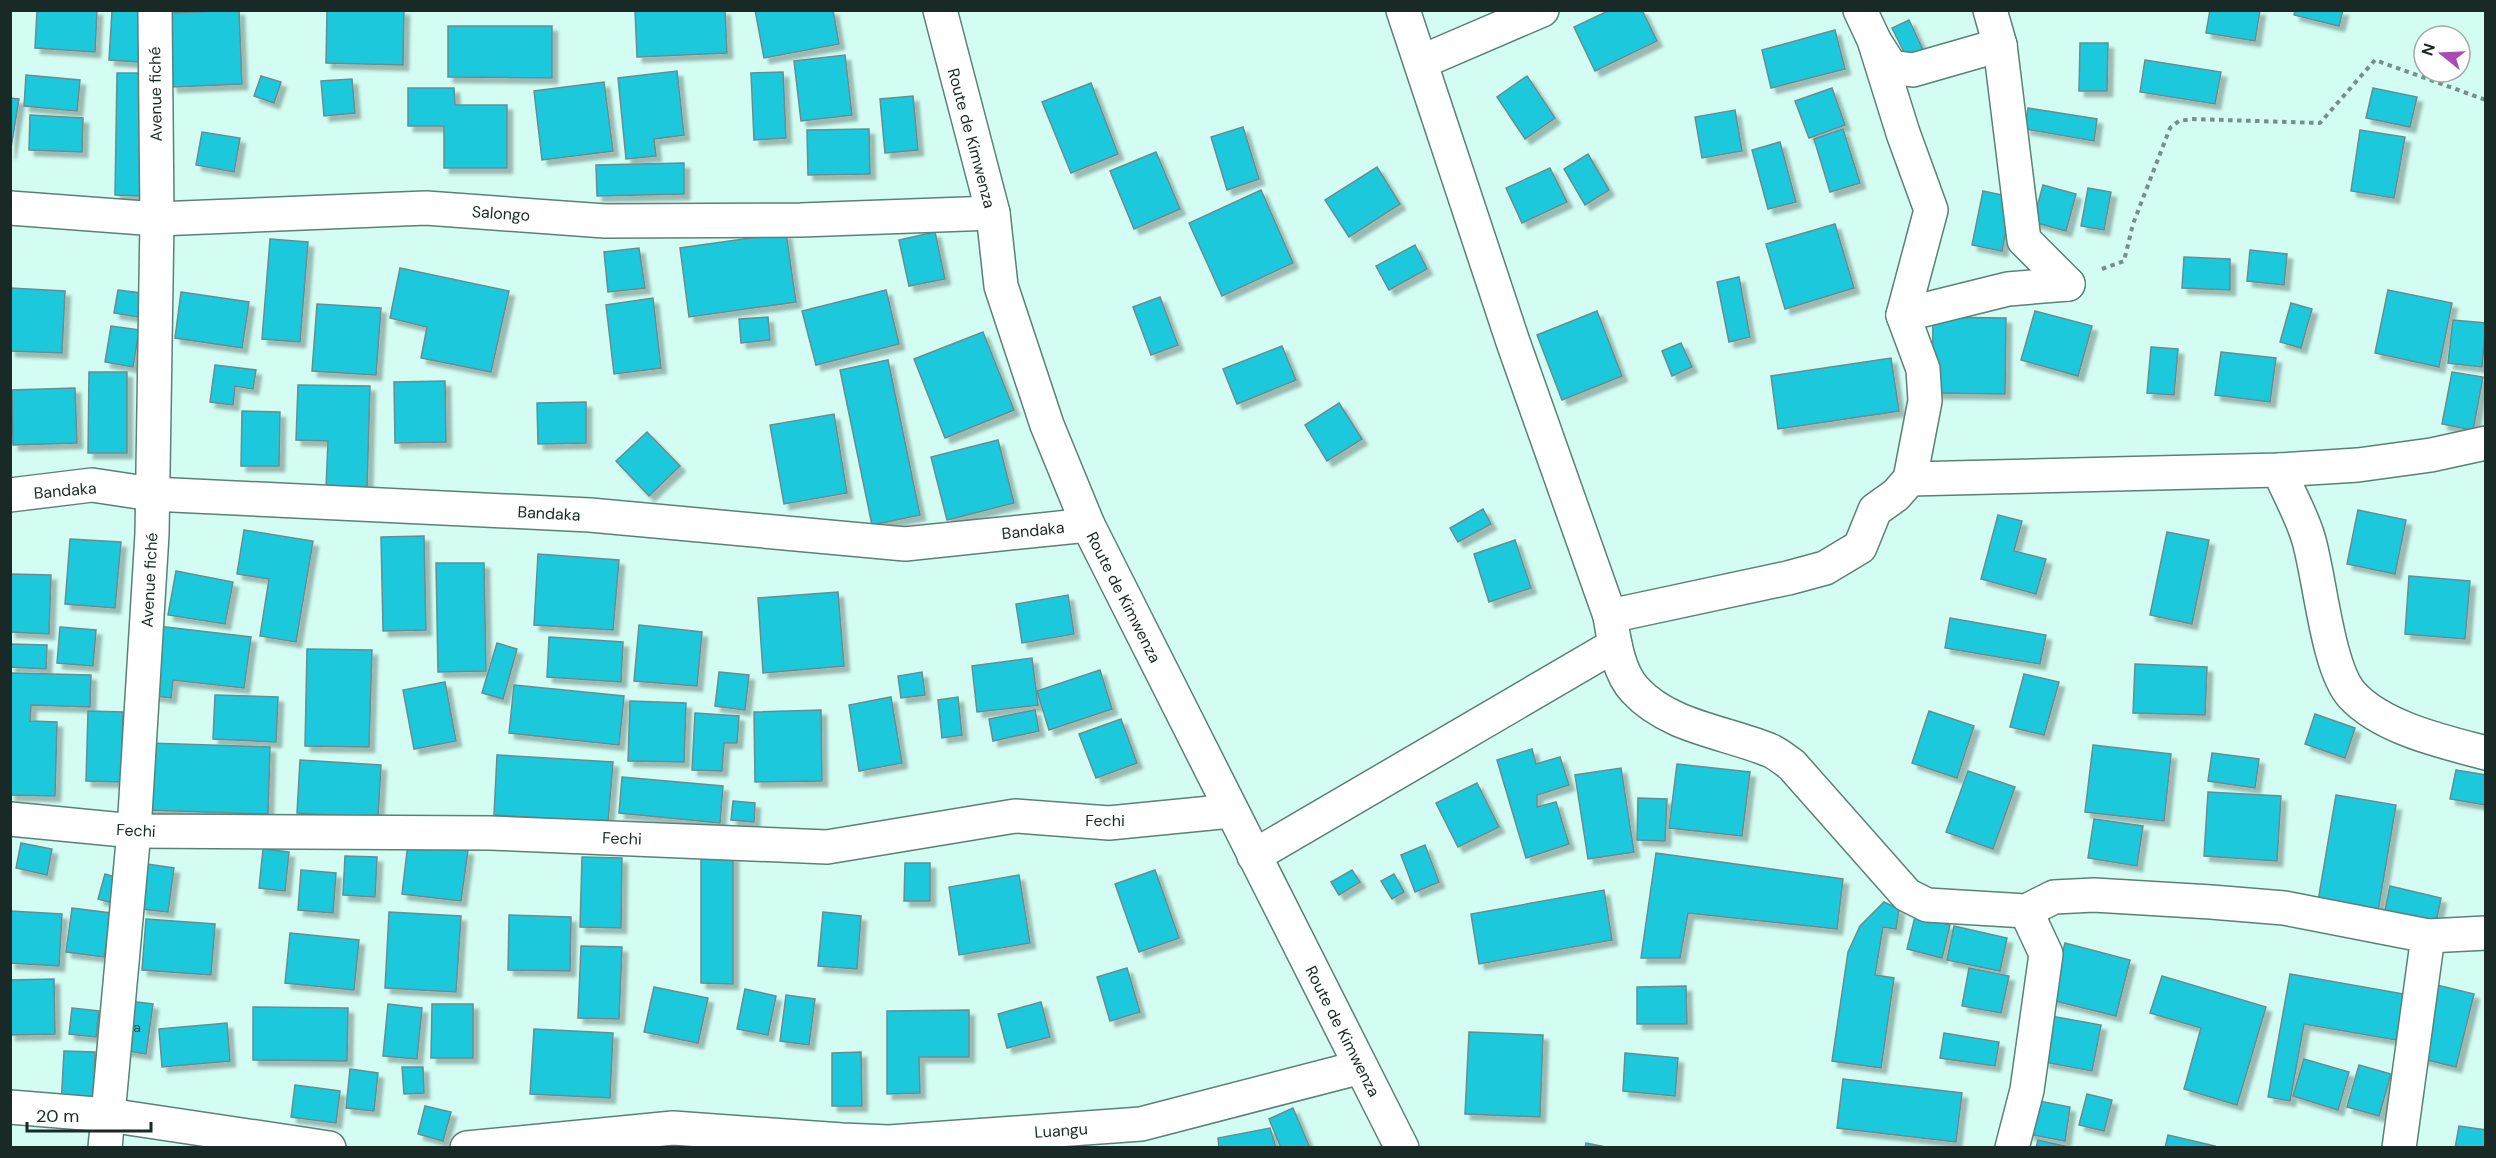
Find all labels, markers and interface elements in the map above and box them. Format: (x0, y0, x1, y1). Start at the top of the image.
north arrow (2412, 24, 2472, 84)
text: N (2416, 41, 2440, 58)
street label: Avenue fiché (144, 46, 167, 142)
street label: Route de Kimwenza (943, 66, 1000, 210)
street label: Salongo (471, 201, 531, 226)
street label: Bandaka (33, 477, 97, 504)
street label: Bandaka (517, 501, 581, 526)
street label: Bandaka (1001, 517, 1065, 544)
street label: Route de Kimwenza (1081, 528, 1166, 666)
street label: Avenue fiché (137, 532, 162, 628)
street label: Fechi (1085, 810, 1125, 831)
street label: Fechi (116, 819, 156, 842)
street label: Fechi (602, 827, 642, 850)
street label: Route de Kimwenza (1300, 962, 1385, 1100)
house number: a (133, 1018, 141, 1036)
scale bar (27, 1095, 152, 1133)
text: 20 m (36, 1104, 79, 1128)
street label: Luangu (1034, 1118, 1088, 1143)

